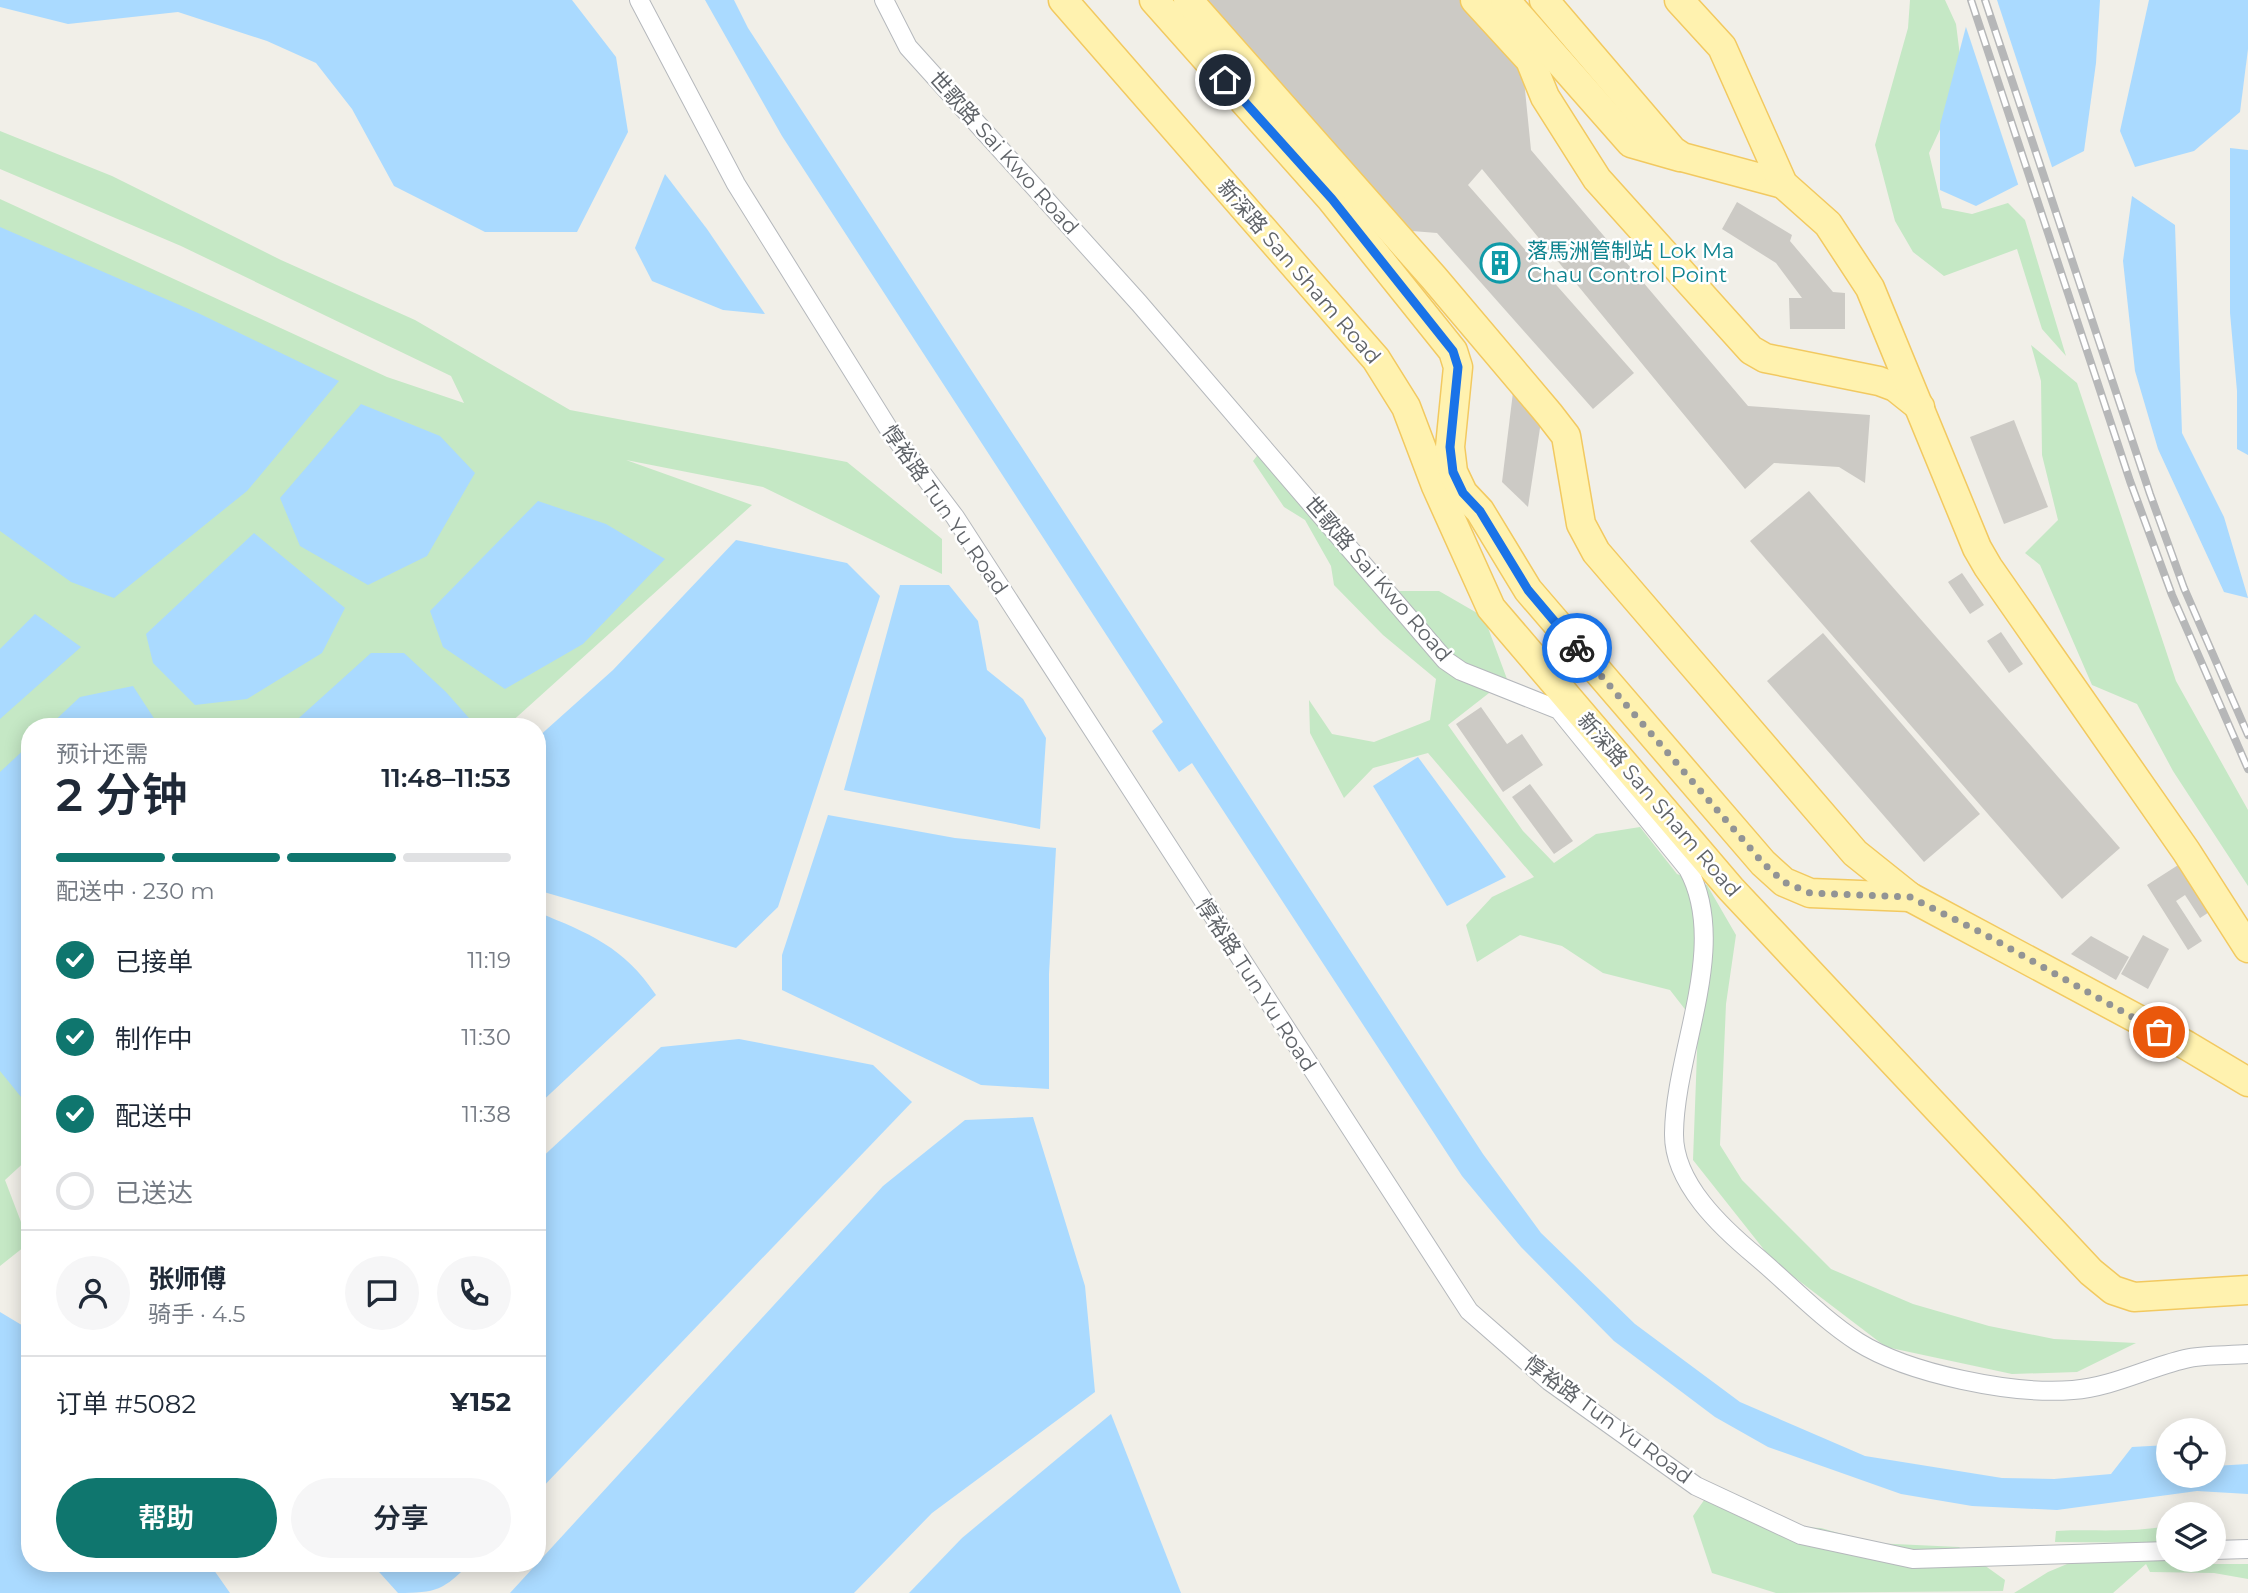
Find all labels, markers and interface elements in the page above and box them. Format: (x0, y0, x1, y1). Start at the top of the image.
pin (1195, 50, 1255, 110)
icon: home (1206, 61, 1244, 99)
street label: 世歌路 Sai Kwo Road (925, 66, 1084, 239)
street label: 新深路 San Sham Road (1213, 175, 1386, 369)
place label: 落馬洲管制站 Lok Ma Chau Control Point (1527, 238, 1734, 287)
building icon: 落馬洲管制站 Lok Ma Chau Control Point (1479, 242, 1521, 284)
street label: 惇裕路 Tun Yu Road (877, 420, 1013, 599)
street label: 世歌路 Sai Kwo Road (1300, 491, 1457, 666)
courier (1542, 613, 1612, 683)
icon: bike (1558, 629, 1596, 667)
street label: 新深路 San Sham Road (1573, 708, 1746, 902)
text: 预计还需 (56, 740, 148, 768)
text: 11:48–11:53 (381, 762, 511, 794)
text: 2 分钟 (56, 766, 187, 823)
text: 配送中 · 230 m (56, 877, 215, 905)
street label: 惇裕路 Tun Yu Road (1191, 894, 1322, 1076)
icon: check (56, 941, 94, 979)
text: 已接单 (115, 946, 193, 978)
text: 11:19 (467, 946, 511, 974)
pin (2129, 1002, 2189, 1062)
icon: bag (2140, 1013, 2178, 1051)
icon: check (56, 1018, 94, 1056)
text: 制作中 (115, 1023, 193, 1055)
text: 11:30 (461, 1023, 511, 1051)
icon: check (56, 1095, 94, 1133)
text: 配送中 (115, 1100, 193, 1132)
text: 11:38 (462, 1100, 511, 1128)
text: 已送达 (115, 1177, 193, 1209)
button: person (56, 1256, 130, 1330)
button: chat (345, 1256, 419, 1330)
button: phone (437, 1256, 511, 1330)
text: 张师傅 (148, 1263, 226, 1295)
text: 骑手 · 4.5 (148, 1300, 245, 1328)
street label: 惇裕路 Tun Yu Road (1520, 1350, 1697, 1489)
text: ¥152 (450, 1386, 511, 1418)
text: 订单 #5082 (56, 1388, 196, 1420)
map controls (2156, 1418, 2226, 1572)
button: locate (2156, 1418, 2226, 1488)
button: 帮助 (56, 1478, 277, 1558)
button: 分享 (291, 1478, 511, 1558)
button: layers (2156, 1502, 2226, 1572)

